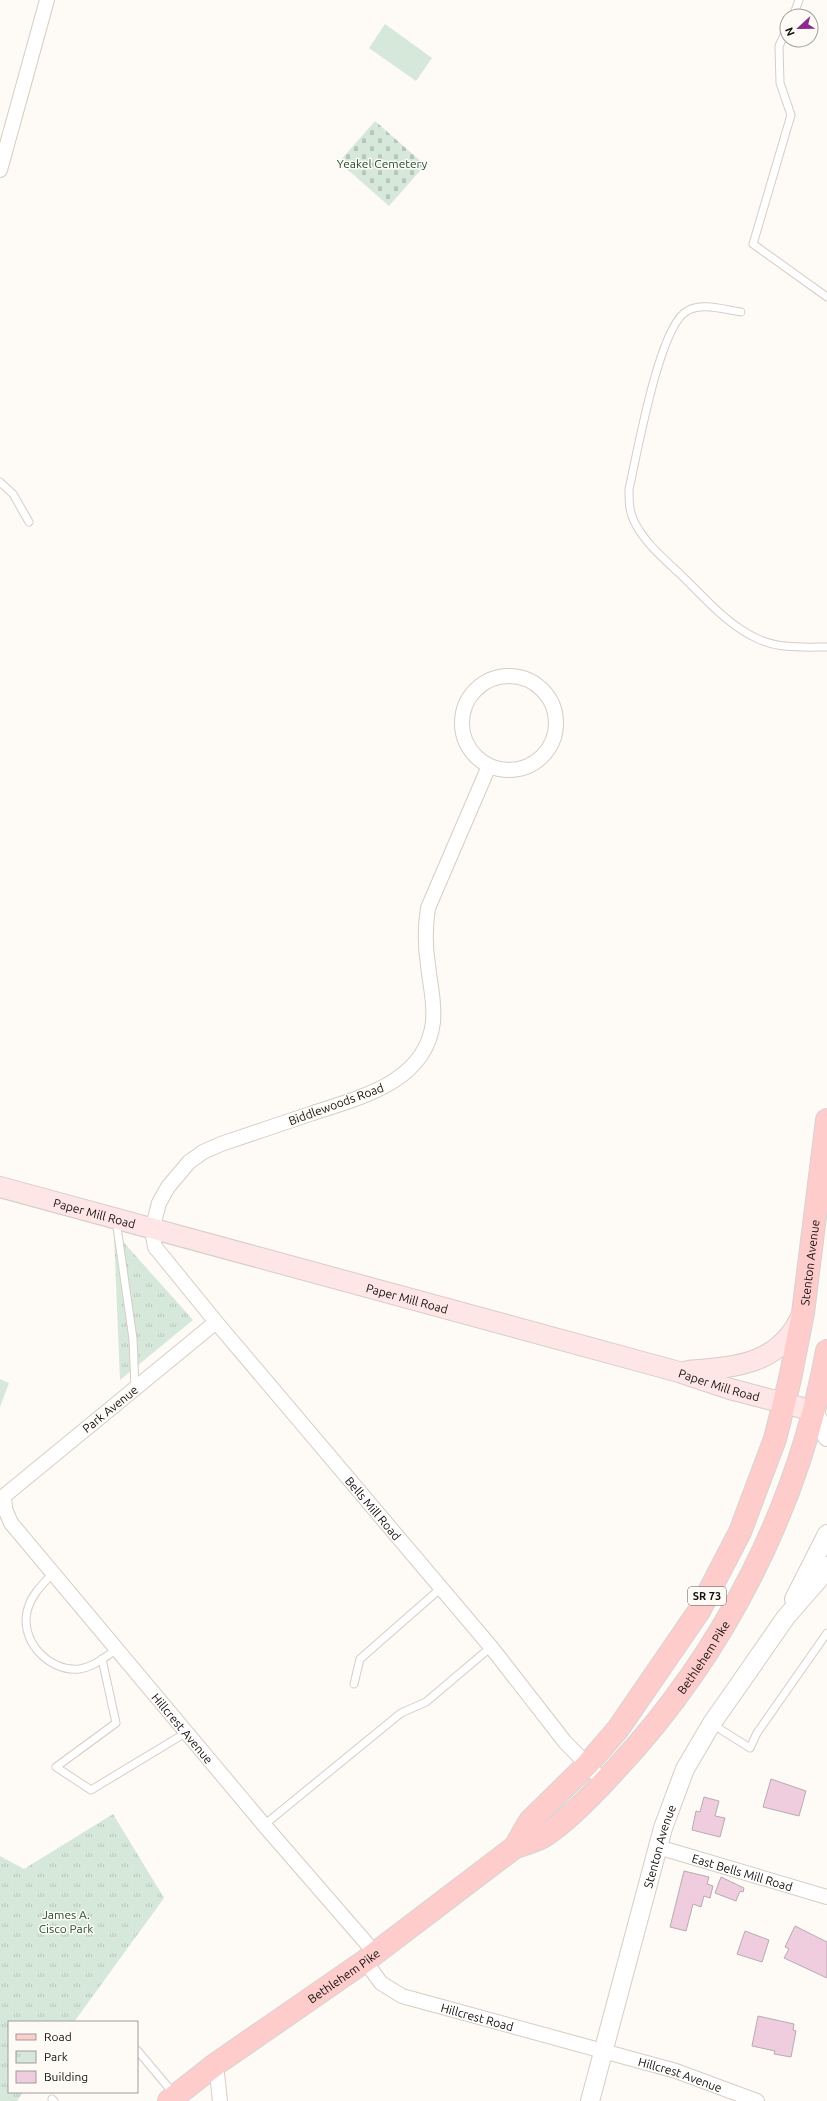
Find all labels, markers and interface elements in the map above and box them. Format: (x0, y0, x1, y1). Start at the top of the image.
north arrow (779, 8, 819, 48)
text: N (783, 26, 797, 38)
park label: Yeakel Cemetery (337, 157, 427, 170)
street label: Biddlewoods Road (287, 1081, 385, 1127)
street label: Paper Mill Road (52, 1195, 137, 1230)
street label: Stenton Avenue (798, 1219, 821, 1306)
street label: Paper Mill Road (365, 1281, 450, 1315)
street label: Paper Mill Road (677, 1366, 761, 1403)
street label: Park Avenue (80, 1383, 140, 1435)
street label: Bells Mill Road (343, 1474, 404, 1542)
road number: SR 73 (688, 1587, 726, 1605)
street label: Bethlehem Pike (674, 1618, 732, 1696)
street label: Hillcrest Avenue (150, 1690, 216, 1766)
street label: Stenton Avenue (641, 1803, 678, 1889)
street label: East Bells Mill Road (691, 1851, 794, 1893)
park label: James A. Cisco Park (39, 1908, 93, 1935)
street label: Bethlehem Pike (305, 1946, 382, 2005)
street label: Hillcrest Road (440, 2000, 515, 2033)
legend (8, 2021, 138, 2093)
text: Road (44, 2030, 72, 2043)
text: Park (44, 2050, 68, 2063)
street label: Hillcrest Avenue (637, 2055, 724, 2094)
text: Building (44, 2070, 88, 2083)

